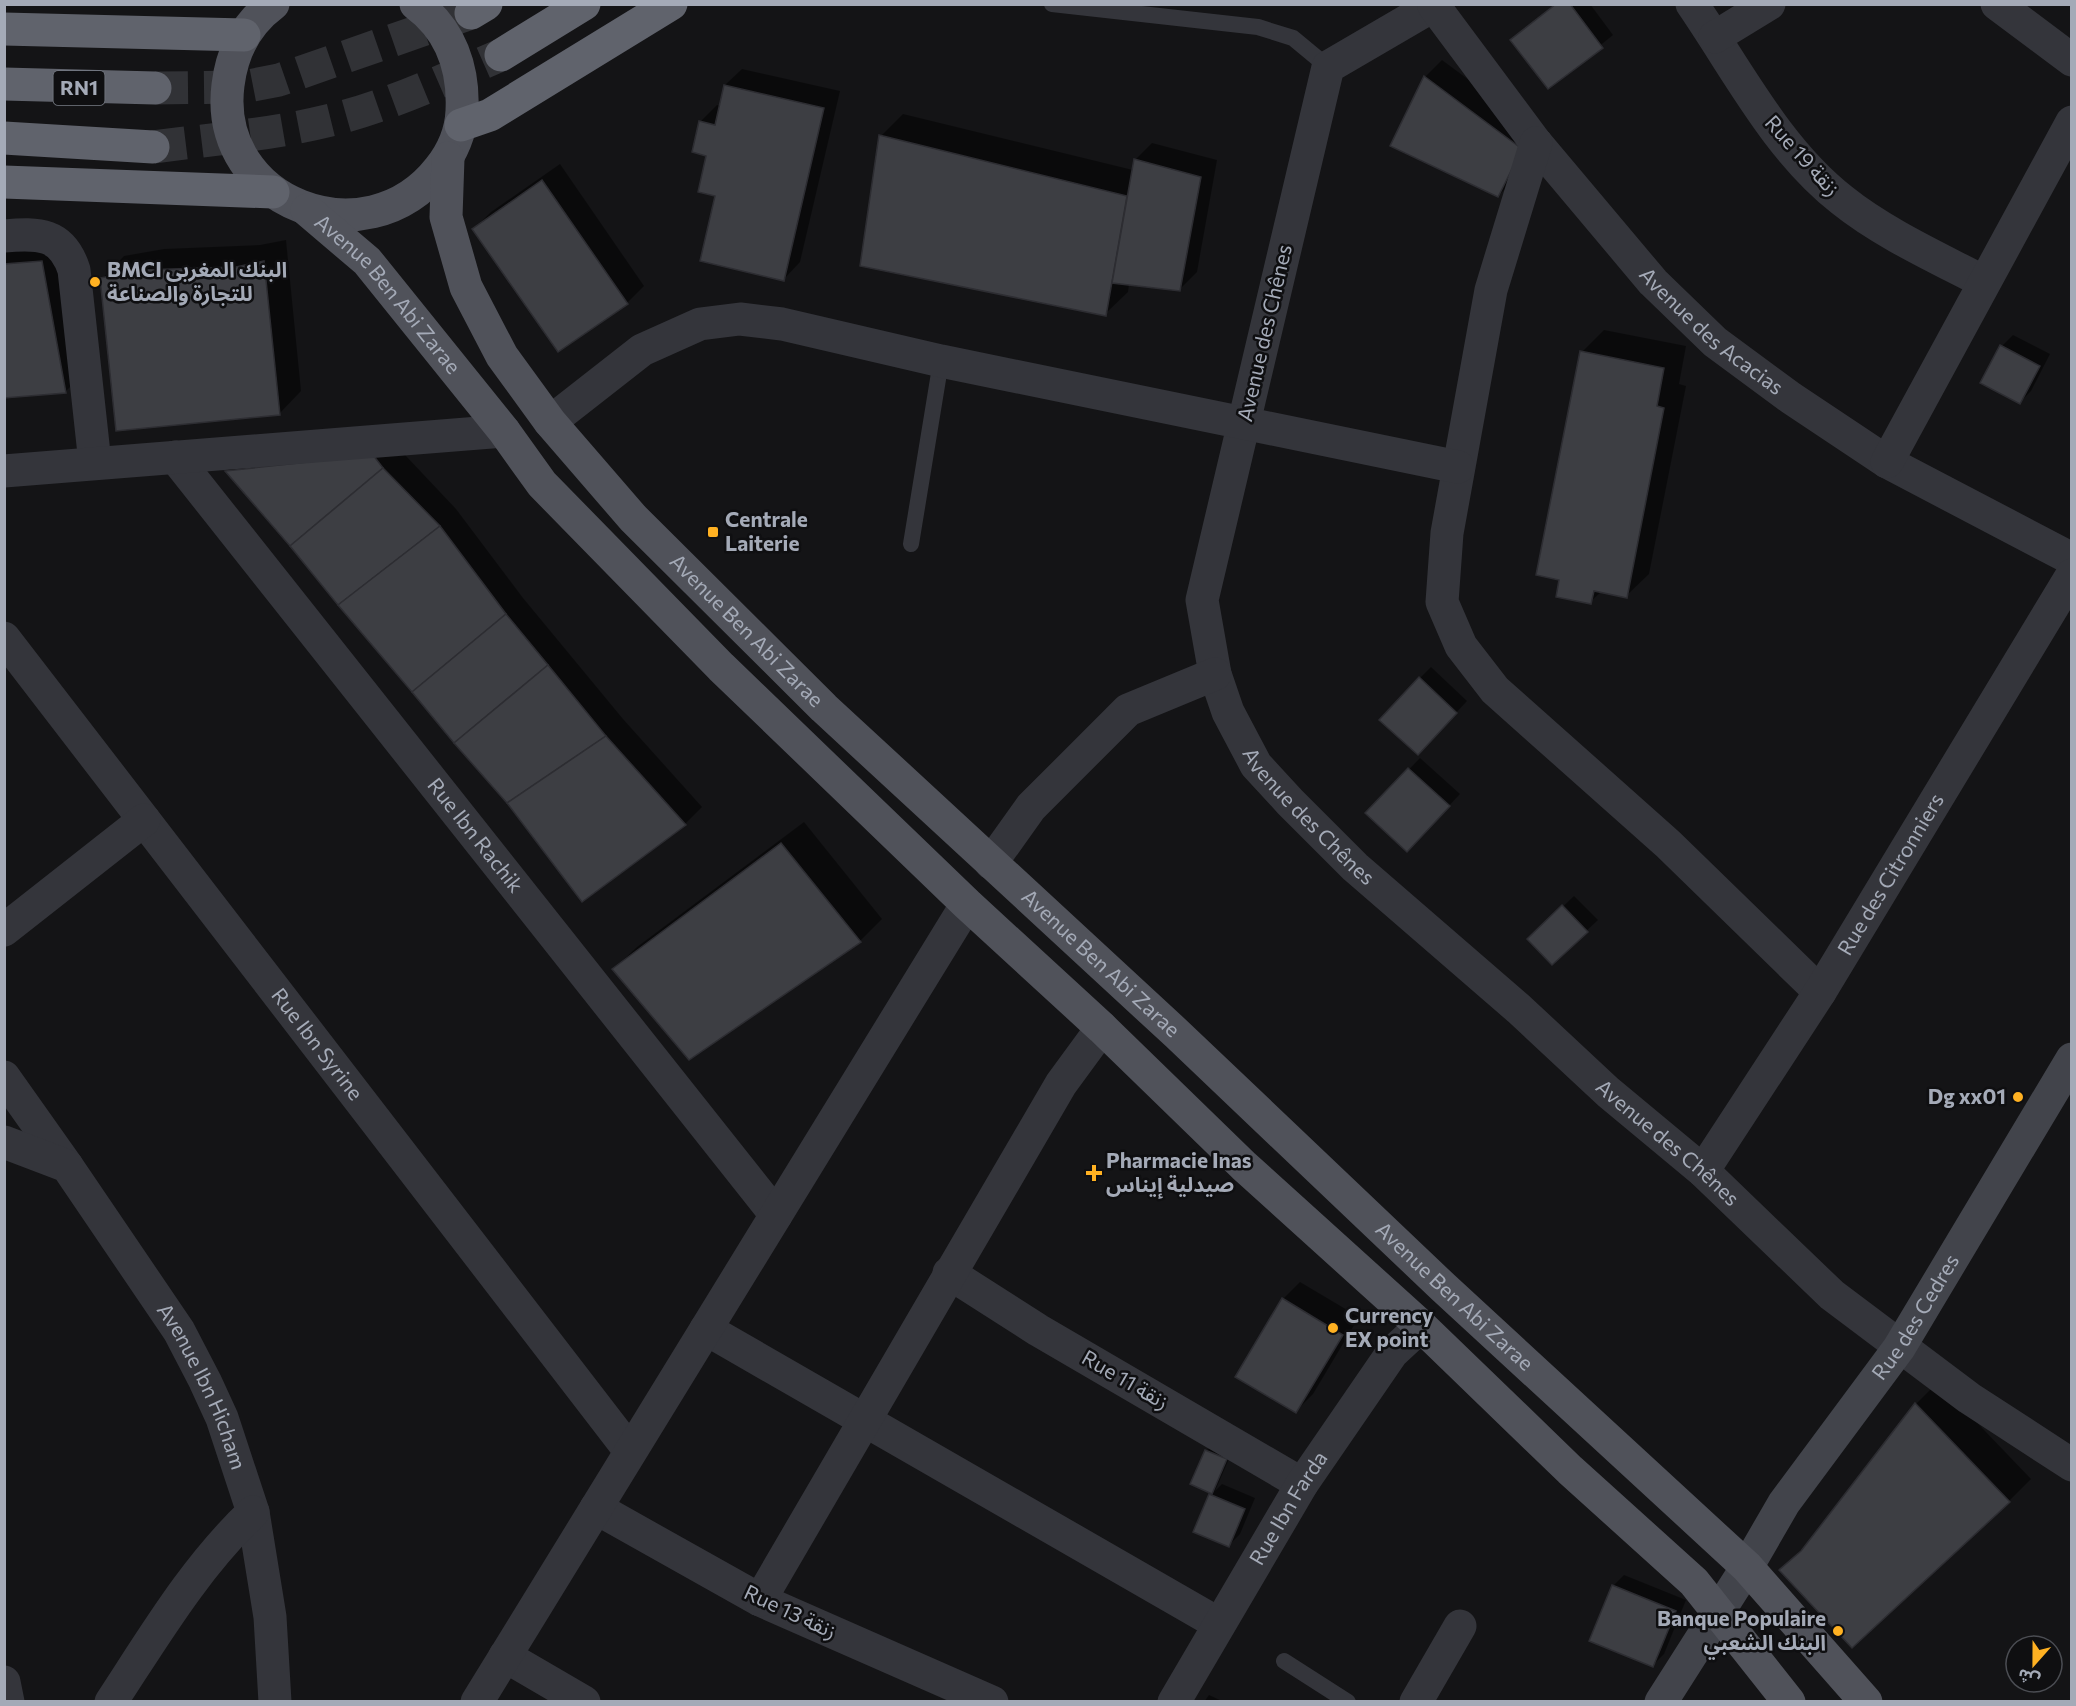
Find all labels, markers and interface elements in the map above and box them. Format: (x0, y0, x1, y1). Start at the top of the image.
road number: RN1 (54, 71, 104, 105)
street label: Rue 19 زنقة (1760, 110, 1846, 201)
street label: Avenue Ben Abi Zarae (310, 208, 467, 378)
street label: Avenue des Chênes (1231, 242, 1296, 424)
place label: BMCI البنك المغربي للتجارة والصناعة (107, 256, 287, 306)
street label: Avenue des Acacias (1635, 262, 1789, 399)
marker: BMCI البنك المغربي للتجارة والصناعة (88, 275, 102, 289)
place label: Centrale Laiterie (725, 506, 808, 555)
marker: Centrale Laiterie (706, 525, 720, 539)
street label: Avenue Ben Abi Zarae (665, 548, 829, 711)
street label: Avenue des Chênes (1238, 743, 1380, 889)
street label: Rue Ibn Rachik (423, 772, 529, 897)
street label: Rue des Citronniers (1831, 788, 1948, 959)
street label: Avenue Ben Abi Zarae (1017, 883, 1186, 1042)
street label: Rue Ibn Syrine (267, 983, 369, 1105)
street label: Avenue des Chênes (1591, 1073, 1745, 1210)
place label: Dg xx01 (1928, 1083, 2006, 1108)
marker: Dg xx01 (2011, 1090, 2025, 1104)
place label: Pharmacie Inas صيدلية إيناس (1106, 1147, 1252, 1199)
marker: Pharmacie Inas صيدلية إيناس (1087, 1166, 1101, 1180)
street label: Avenue Ben Abi Zarae (1371, 1216, 1539, 1375)
street label: Rue des Cedres (1866, 1249, 1963, 1384)
street label: Avenue Ibn Hicham (153, 1298, 252, 1473)
place label: Currency EX point (1345, 1302, 1434, 1351)
marker: Currency EX point (1326, 1321, 1340, 1335)
street label: Rue 11 زنقة (1077, 1344, 1174, 1414)
street label: Rue Ibn Farda (1243, 1446, 1332, 1569)
street label: Rue 13 زنقة (740, 1578, 841, 1644)
place label: Banque Populaire البنك الشعبي (1657, 1605, 1826, 1660)
marker: Banque Populaire البنك الشعبي (1831, 1624, 1845, 1638)
north arrow (2004, 1634, 2064, 1694)
text: ش (2015, 1665, 2042, 1691)

